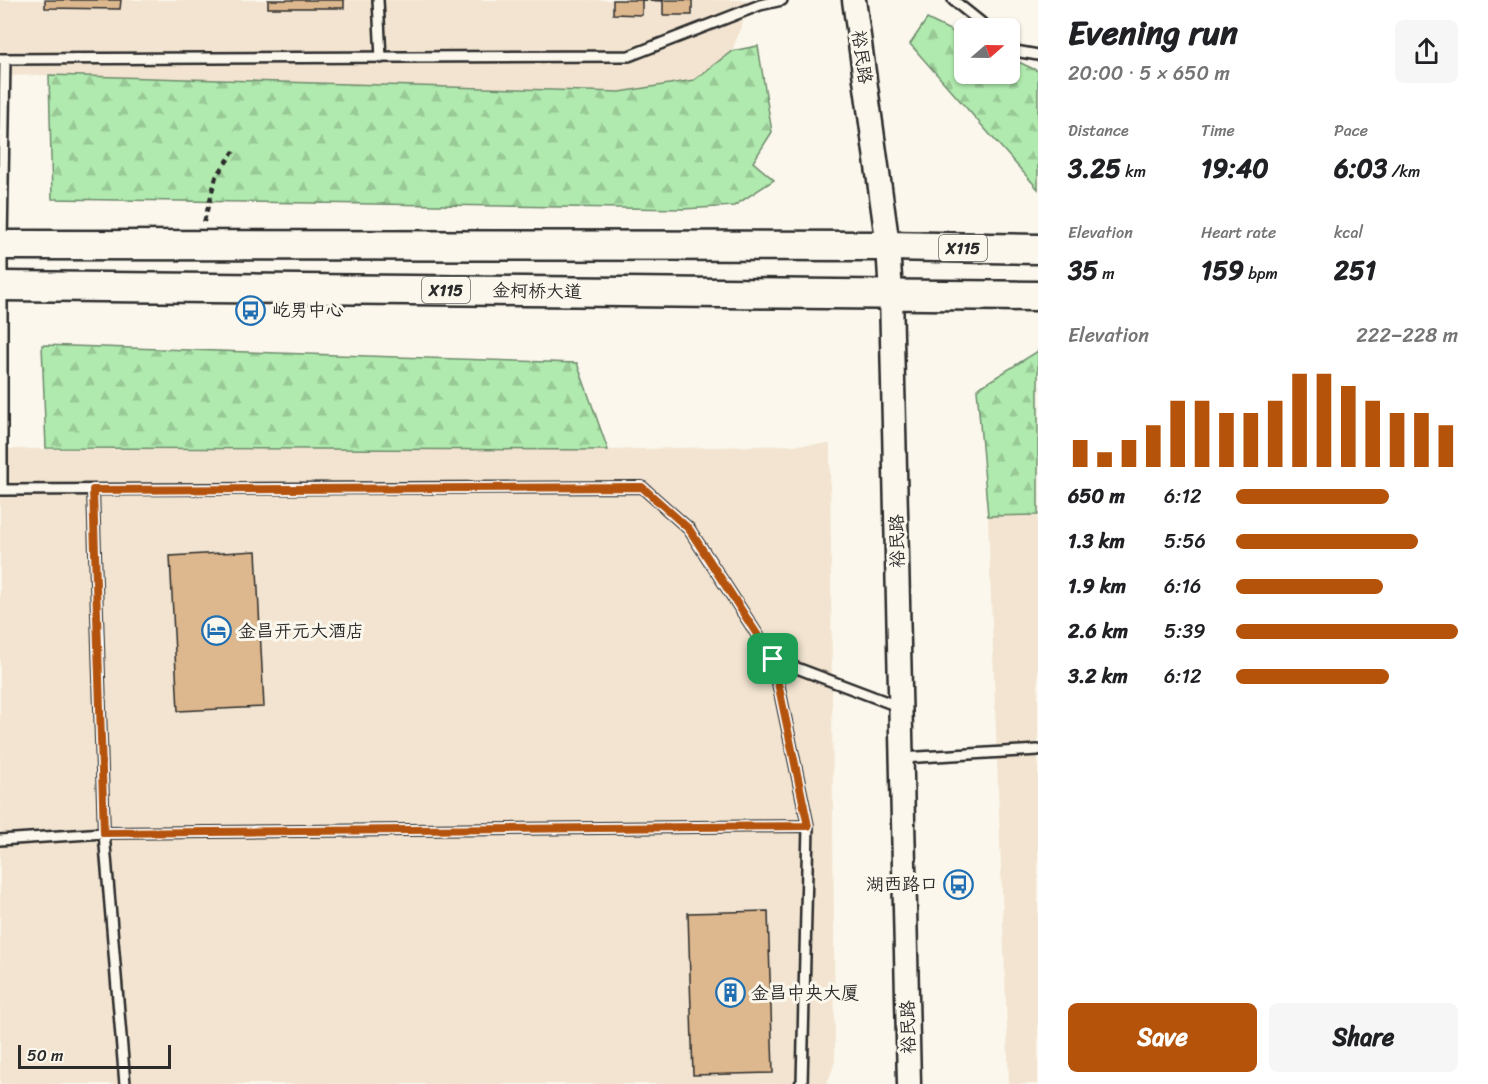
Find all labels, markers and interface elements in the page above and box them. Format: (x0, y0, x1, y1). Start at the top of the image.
text: Evening run (1068, 4, 1238, 62)
north arrow (954, 18, 1020, 84)
map controls (954, 18, 1020, 84)
button: share (1395, 20, 1458, 83)
street label: 裕民路 (842, 28, 882, 86)
text: 20:00 · 5 × 650 m (1068, 56, 1230, 91)
text: Distance (1068, 116, 1129, 145)
text: Time (1201, 116, 1235, 145)
text: Pace (1334, 116, 1368, 145)
text: 3.25 (1068, 145, 1121, 191)
text: 19:40 (1201, 145, 1269, 191)
text: 6:03 (1334, 145, 1387, 191)
text: km (1121, 157, 1146, 186)
text: /km (1387, 157, 1420, 186)
text: Elevation (1068, 218, 1133, 247)
text: Heart rate (1201, 218, 1276, 247)
text: kcal (1334, 218, 1363, 247)
road number: X115 (939, 235, 987, 261)
text: 35 (1068, 247, 1098, 293)
text: 159 (1201, 247, 1244, 293)
text: 251 (1334, 247, 1376, 293)
text: m (1098, 259, 1115, 288)
text: bpm (1244, 259, 1278, 288)
street label: 金柯桥大道 (492, 274, 582, 308)
road number: X115 (422, 277, 470, 303)
bus stop icon: 屹男中心 (235, 294, 267, 326)
place label: 屹男中心 (272, 294, 344, 326)
text: Elevation (1068, 318, 1149, 353)
text: 222–228 m (1356, 318, 1458, 353)
text: 650 m (1068, 479, 1125, 514)
text: 6:12 (1164, 479, 1202, 514)
street label: 裕民路 (881, 514, 913, 568)
text: 1.3 km (1068, 524, 1125, 559)
text: 5:56 (1164, 524, 1206, 559)
text: 1.9 km (1068, 569, 1126, 604)
text: 6:16 (1164, 569, 1201, 604)
text: 2.6 km (1068, 614, 1128, 649)
text: 5:39 (1164, 614, 1206, 649)
hotel icon: 金昌开元大酒店 (201, 615, 233, 647)
place label: 金昌开元大酒店 (238, 615, 364, 647)
pin (747, 633, 798, 684)
icon: arrive (756, 642, 789, 675)
text: 3.2 km (1068, 659, 1128, 694)
text: 6:12 (1164, 659, 1202, 694)
place label: 湖西路口 (866, 868, 938, 900)
bus stop icon: 湖西路口 (943, 868, 975, 900)
building icon: 金昌中央大厦 (714, 977, 746, 1009)
place label: 金昌中央大厦 (751, 977, 859, 1009)
street label: 裕民路 (892, 1000, 924, 1054)
button: Save (1068, 1003, 1257, 1072)
button: Share (1269, 1003, 1458, 1072)
text: 50 m (27, 1041, 63, 1070)
scale bar (18, 1042, 171, 1070)

